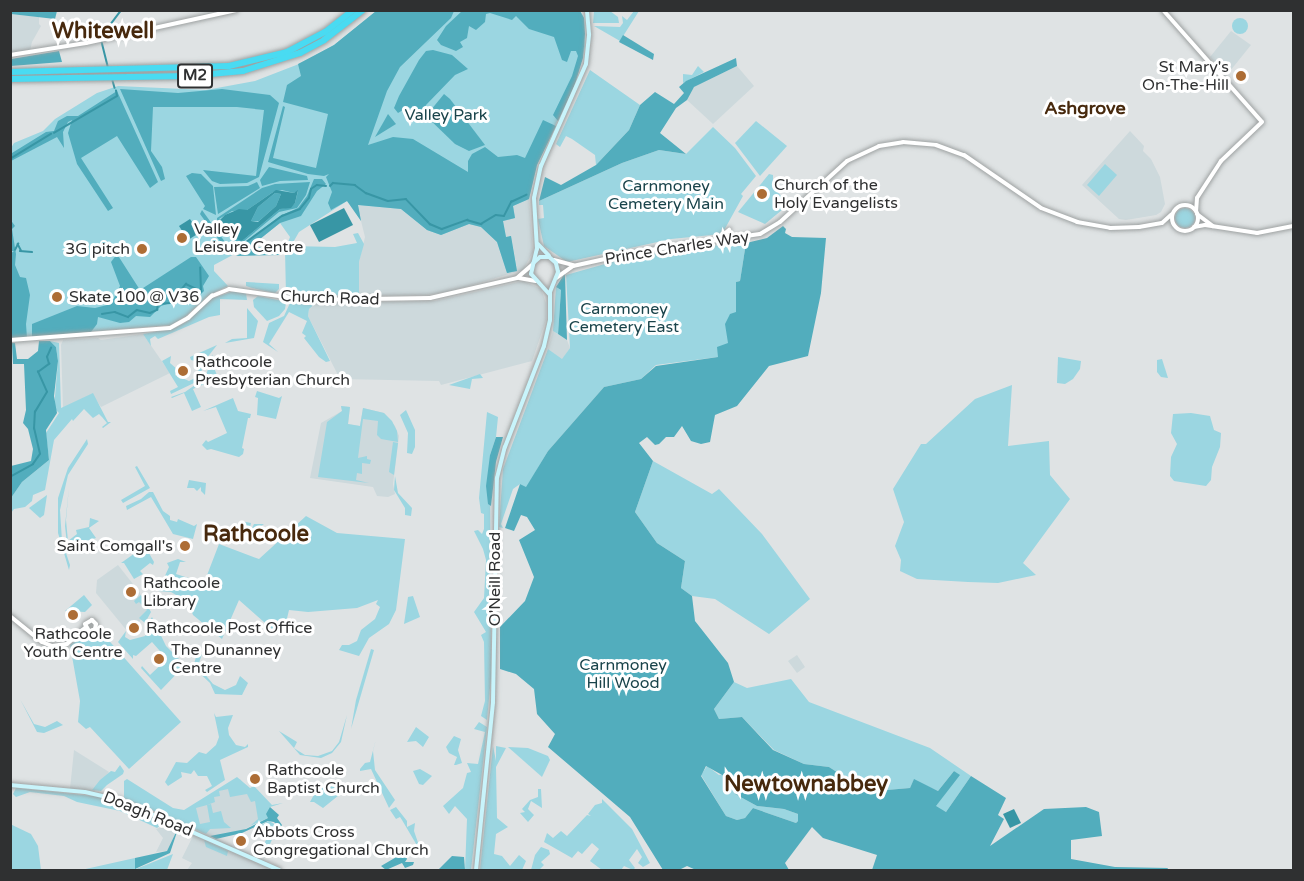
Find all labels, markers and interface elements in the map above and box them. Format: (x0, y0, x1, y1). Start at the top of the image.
district label: Whitewell (52, 19, 154, 45)
place label: St Mary's On-The-Hill (1142, 57, 1229, 95)
road number: M2 (177, 64, 213, 88)
marker: St Mary's On-The-Hill (1234, 69, 1248, 83)
district label: Ashgrove (1044, 97, 1126, 119)
park label: Valley Park (404, 105, 488, 125)
place label: Church of the Holy Evangelists (774, 175, 898, 213)
park label: Carnmoney Cemetery Main (608, 176, 724, 214)
marker: Church of the Holy Evangelists (755, 187, 769, 201)
place label: Valley Leisure Centre (194, 219, 303, 257)
street label: Prince Charles Way (603, 227, 751, 269)
marker: Valley Leisure Centre (175, 231, 189, 245)
place label: 3G pitch (65, 239, 130, 259)
marker: 3G pitch (135, 242, 149, 256)
place label: Skate 100 @ V36 (69, 287, 199, 307)
street label: Church Road (280, 287, 380, 309)
marker: Skate 100 @ V36 (50, 290, 64, 304)
park label: Carnmoney Cemetery East (569, 299, 679, 337)
place label: Rathcoole Presbyterian Church (195, 352, 350, 390)
marker: Rathcoole Presbyterian Church (176, 364, 190, 378)
district label: Rathcoole (203, 522, 309, 548)
street label: O'Neill Road (485, 532, 505, 626)
place label: Saint Comgall's (57, 536, 173, 556)
marker: Saint Comgall's (178, 539, 192, 553)
place label: Rathcoole Library (143, 573, 220, 611)
marker: Rathcoole Library (124, 585, 138, 599)
marker: Rathcoole Youth Centre (66, 608, 80, 622)
place label: Rathcoole Post Office (146, 618, 312, 638)
marker: Rathcoole Post Office (127, 621, 141, 635)
place label: Rathcoole Youth Centre (23, 624, 123, 662)
place label: The Dunanney Centre (171, 640, 281, 678)
marker: The Dunanney Centre (152, 652, 166, 666)
park label: Carnmoney Hill Wood (579, 655, 667, 693)
place label: Rathcoole Baptist Church (267, 760, 380, 798)
marker: Rathcoole Baptist Church (248, 772, 262, 786)
district label: Newtownabbey (724, 772, 888, 798)
street label: Doagh Road (101, 787, 195, 841)
place label: Abbots Cross Congregational Church (253, 822, 429, 860)
marker: Abbots Cross Congregational Church (234, 834, 248, 848)

